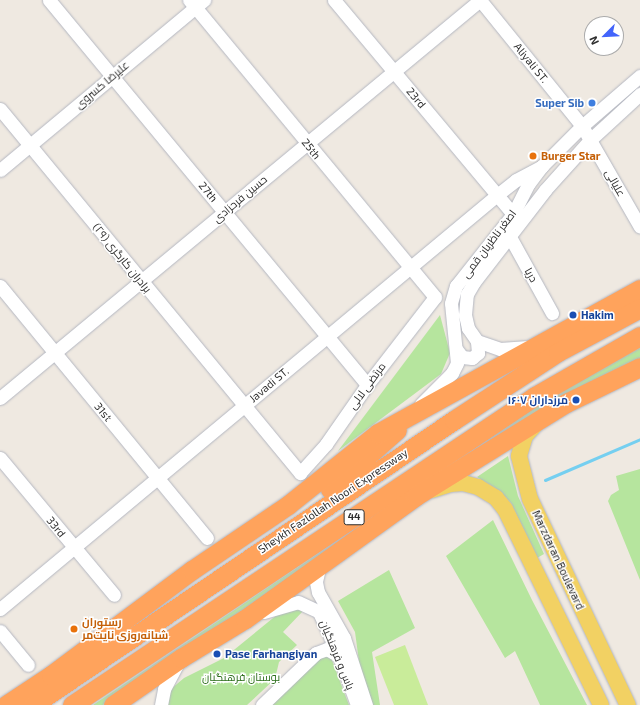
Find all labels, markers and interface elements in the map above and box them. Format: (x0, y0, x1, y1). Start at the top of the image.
north arrow (584, 16, 624, 56)
text: N (586, 34, 601, 47)
street label: Aliyali ST. (511, 40, 551, 86)
street label: علیرضا کسروی (72, 59, 132, 111)
street label: 23rd (404, 85, 428, 111)
place label: Super Sib (535, 96, 584, 110)
marker: Super Sib (587, 98, 597, 108)
street label: 25th (299, 136, 323, 162)
place label: Burger Star (541, 149, 601, 163)
marker: Burger Star (528, 151, 538, 161)
street label: علیالی (602, 167, 628, 199)
street label: حسین فرحزادی (210, 173, 270, 225)
street label: 27th (196, 179, 220, 205)
street label: اصغر ناظریان قمی (459, 207, 519, 281)
street label: برادران کارگری (۲۹) (90, 221, 154, 295)
street label: دریا (522, 266, 540, 284)
place label: Hakim (581, 308, 614, 322)
marker: Hakim (568, 310, 578, 320)
street label: مرتضی لالی (346, 360, 388, 412)
street label: Javadi ST. (247, 365, 291, 405)
place label: مرزداران ۱۶۰۷ (507, 393, 568, 407)
marker: مرزداران ۱۶۰۷ (571, 395, 581, 405)
street label: 31st (91, 400, 115, 424)
street label: Sheykh Fazlollah Noori Expressway (256, 446, 410, 556)
street label: Marzdaran Boulevard (529, 508, 587, 612)
road number: 44 (343, 509, 365, 525)
street label: 33rd (44, 514, 68, 540)
place label: رستوران شبانه‌روزی نایت‌مر (82, 616, 168, 642)
street label: پاس و فرهنگیان (317, 618, 357, 692)
marker: رستوران شبانه‌روزی نایت‌مر (69, 624, 79, 634)
place label: Pase Farhangiyan (225, 647, 317, 661)
marker: Pase Farhangiyan (212, 649, 222, 659)
park label: بوستان فرهنگیان (202, 670, 280, 684)

